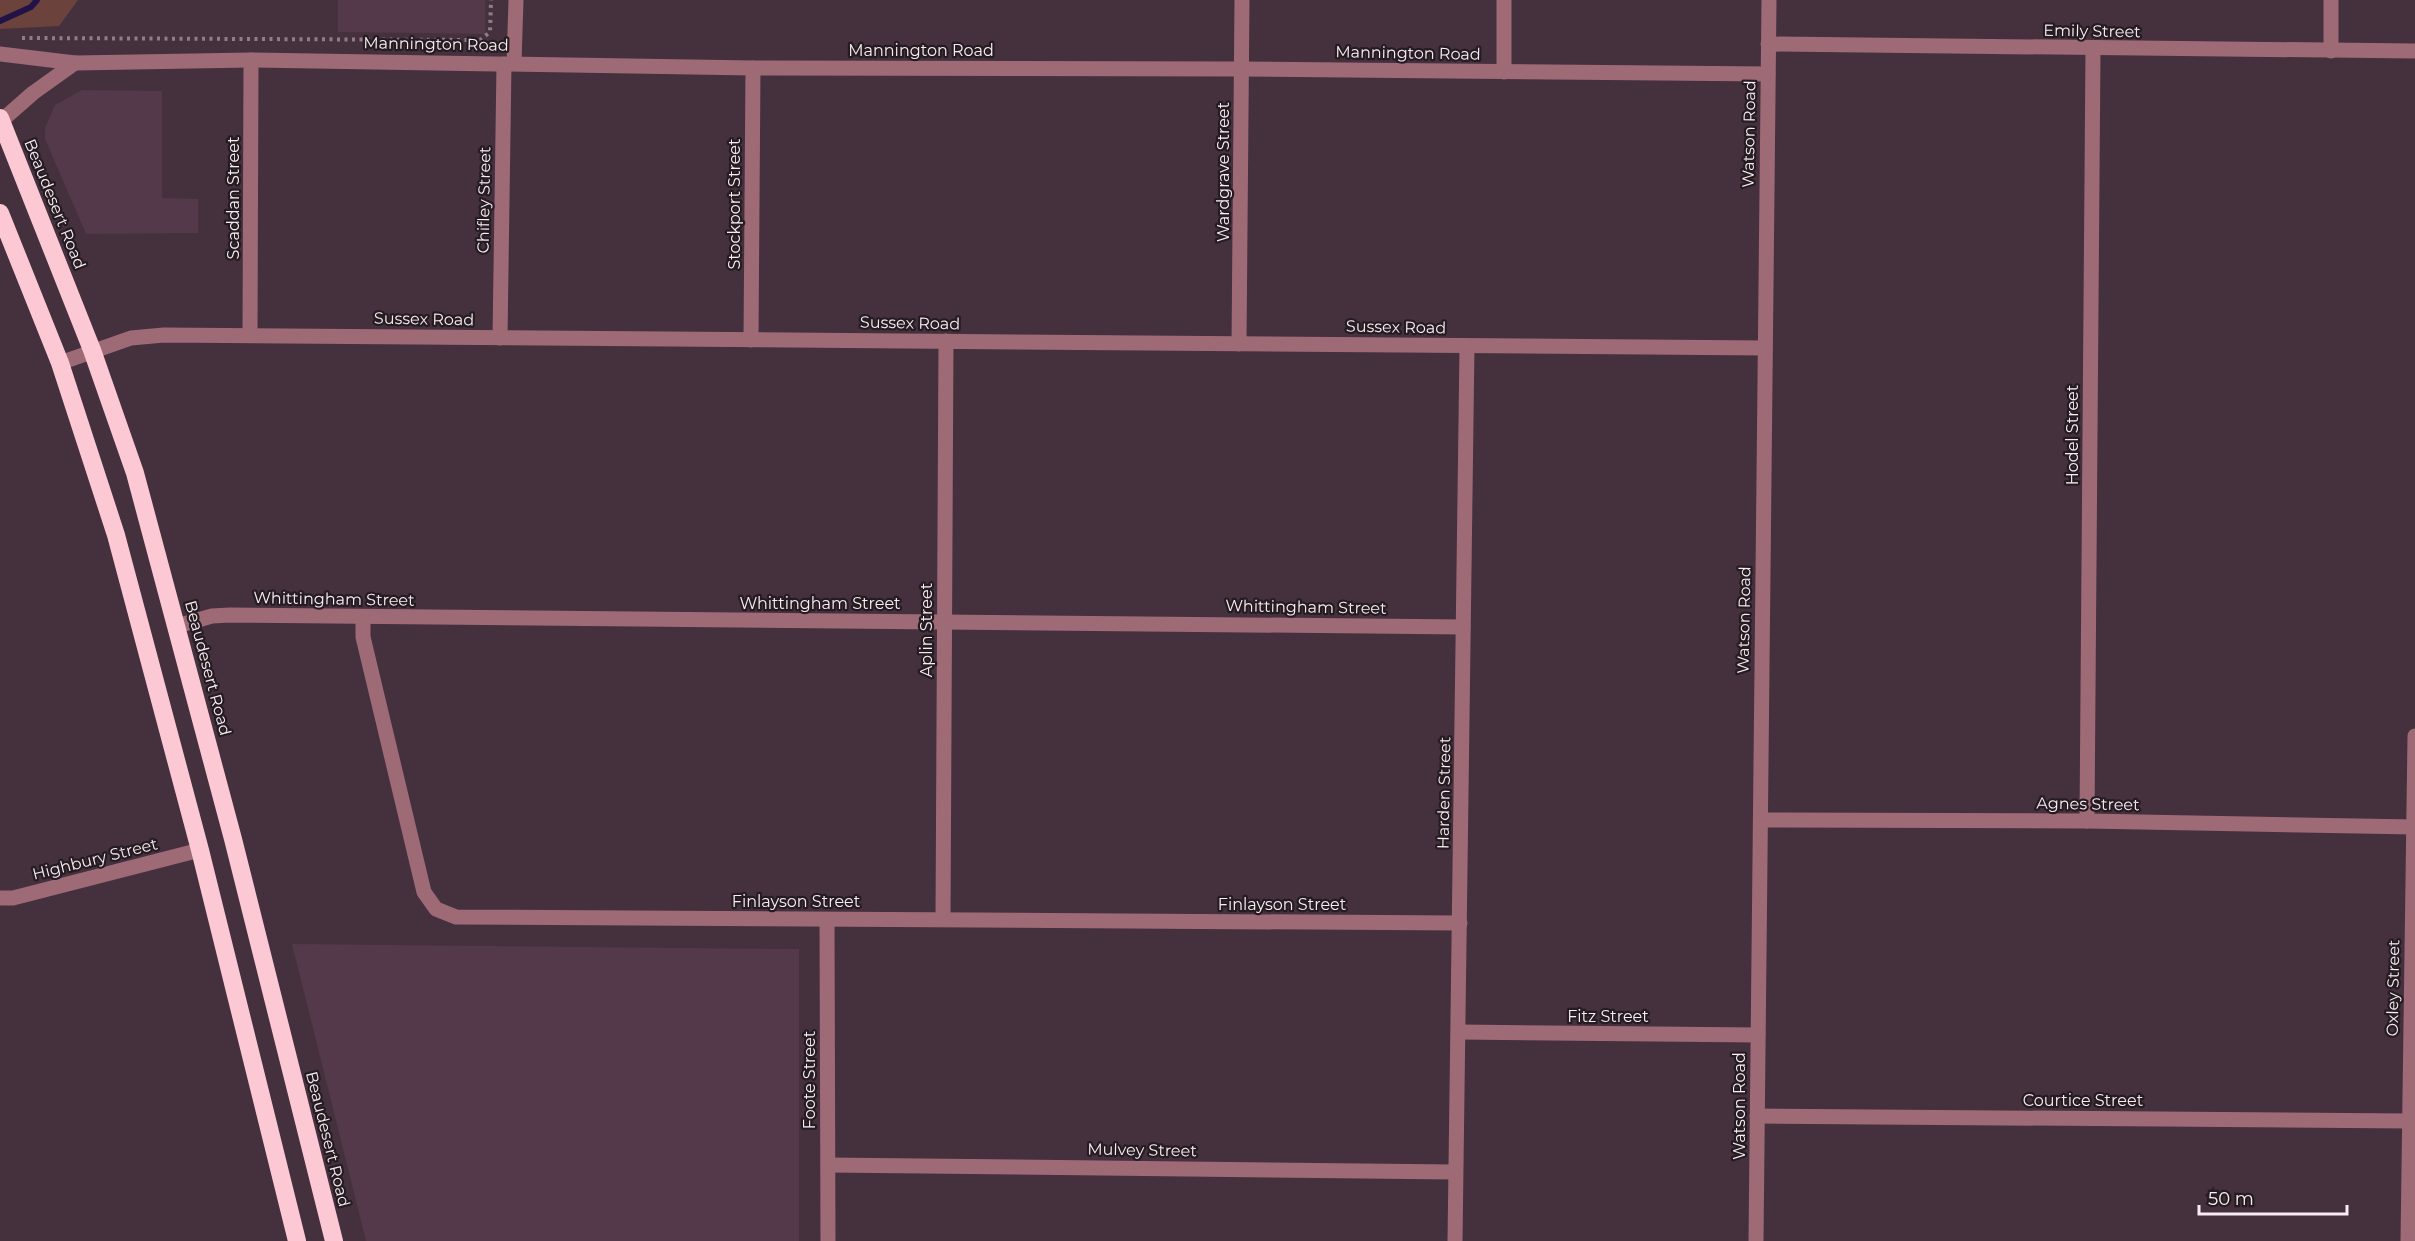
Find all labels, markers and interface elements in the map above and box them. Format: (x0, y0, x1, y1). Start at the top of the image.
street label: Emily Street (2043, 21, 2141, 41)
street label: Mannington Road (363, 33, 509, 55)
street label: Mannington Road (848, 41, 994, 60)
street label: Mannington Road (1335, 42, 1481, 64)
street label: Watson Road (1739, 80, 1759, 188)
street label: Wardgrave Street (1214, 101, 1233, 242)
street label: Beaudesert Road (20, 136, 90, 272)
street label: Scaddan Street (224, 136, 243, 259)
street label: Stockport Street (725, 138, 744, 270)
street label: Chifley Street (474, 146, 494, 254)
street label: Sussex Road (374, 309, 474, 329)
street label: Sussex Road (860, 313, 960, 333)
street label: Sussex Road (1346, 317, 1446, 337)
street label: Hodel Street (2063, 384, 2082, 485)
street label: Watson Road (1734, 566, 1754, 674)
street label: Aplin Street (917, 582, 936, 677)
street label: Whittingham Street (253, 588, 415, 610)
street label: Whittingham Street (739, 594, 901, 613)
street label: Whittingham Street (1225, 596, 1387, 618)
street label: Beaudesert Road (181, 598, 235, 738)
street label: Harden Street (1434, 736, 1454, 849)
street label: Agnes Street (2036, 794, 2140, 814)
street label: Highbury Street (30, 834, 160, 884)
street label: Finlayson Street (732, 892, 861, 911)
street label: Finlayson Street (1218, 895, 1347, 914)
street label: Oxley Street (2383, 939, 2403, 1037)
street label: Fitz Street (1567, 1007, 1649, 1026)
street label: Foote Street (800, 1030, 819, 1129)
street label: Watson Road (1730, 1052, 1749, 1160)
street label: Beaudesert Road (302, 1069, 354, 1209)
street label: Courtice Street (2023, 1091, 2144, 1110)
street label: Mulvey Street (1087, 1140, 1197, 1160)
scale bar (2199, 1178, 2348, 1216)
text: 50 m (2208, 1188, 2254, 1210)

